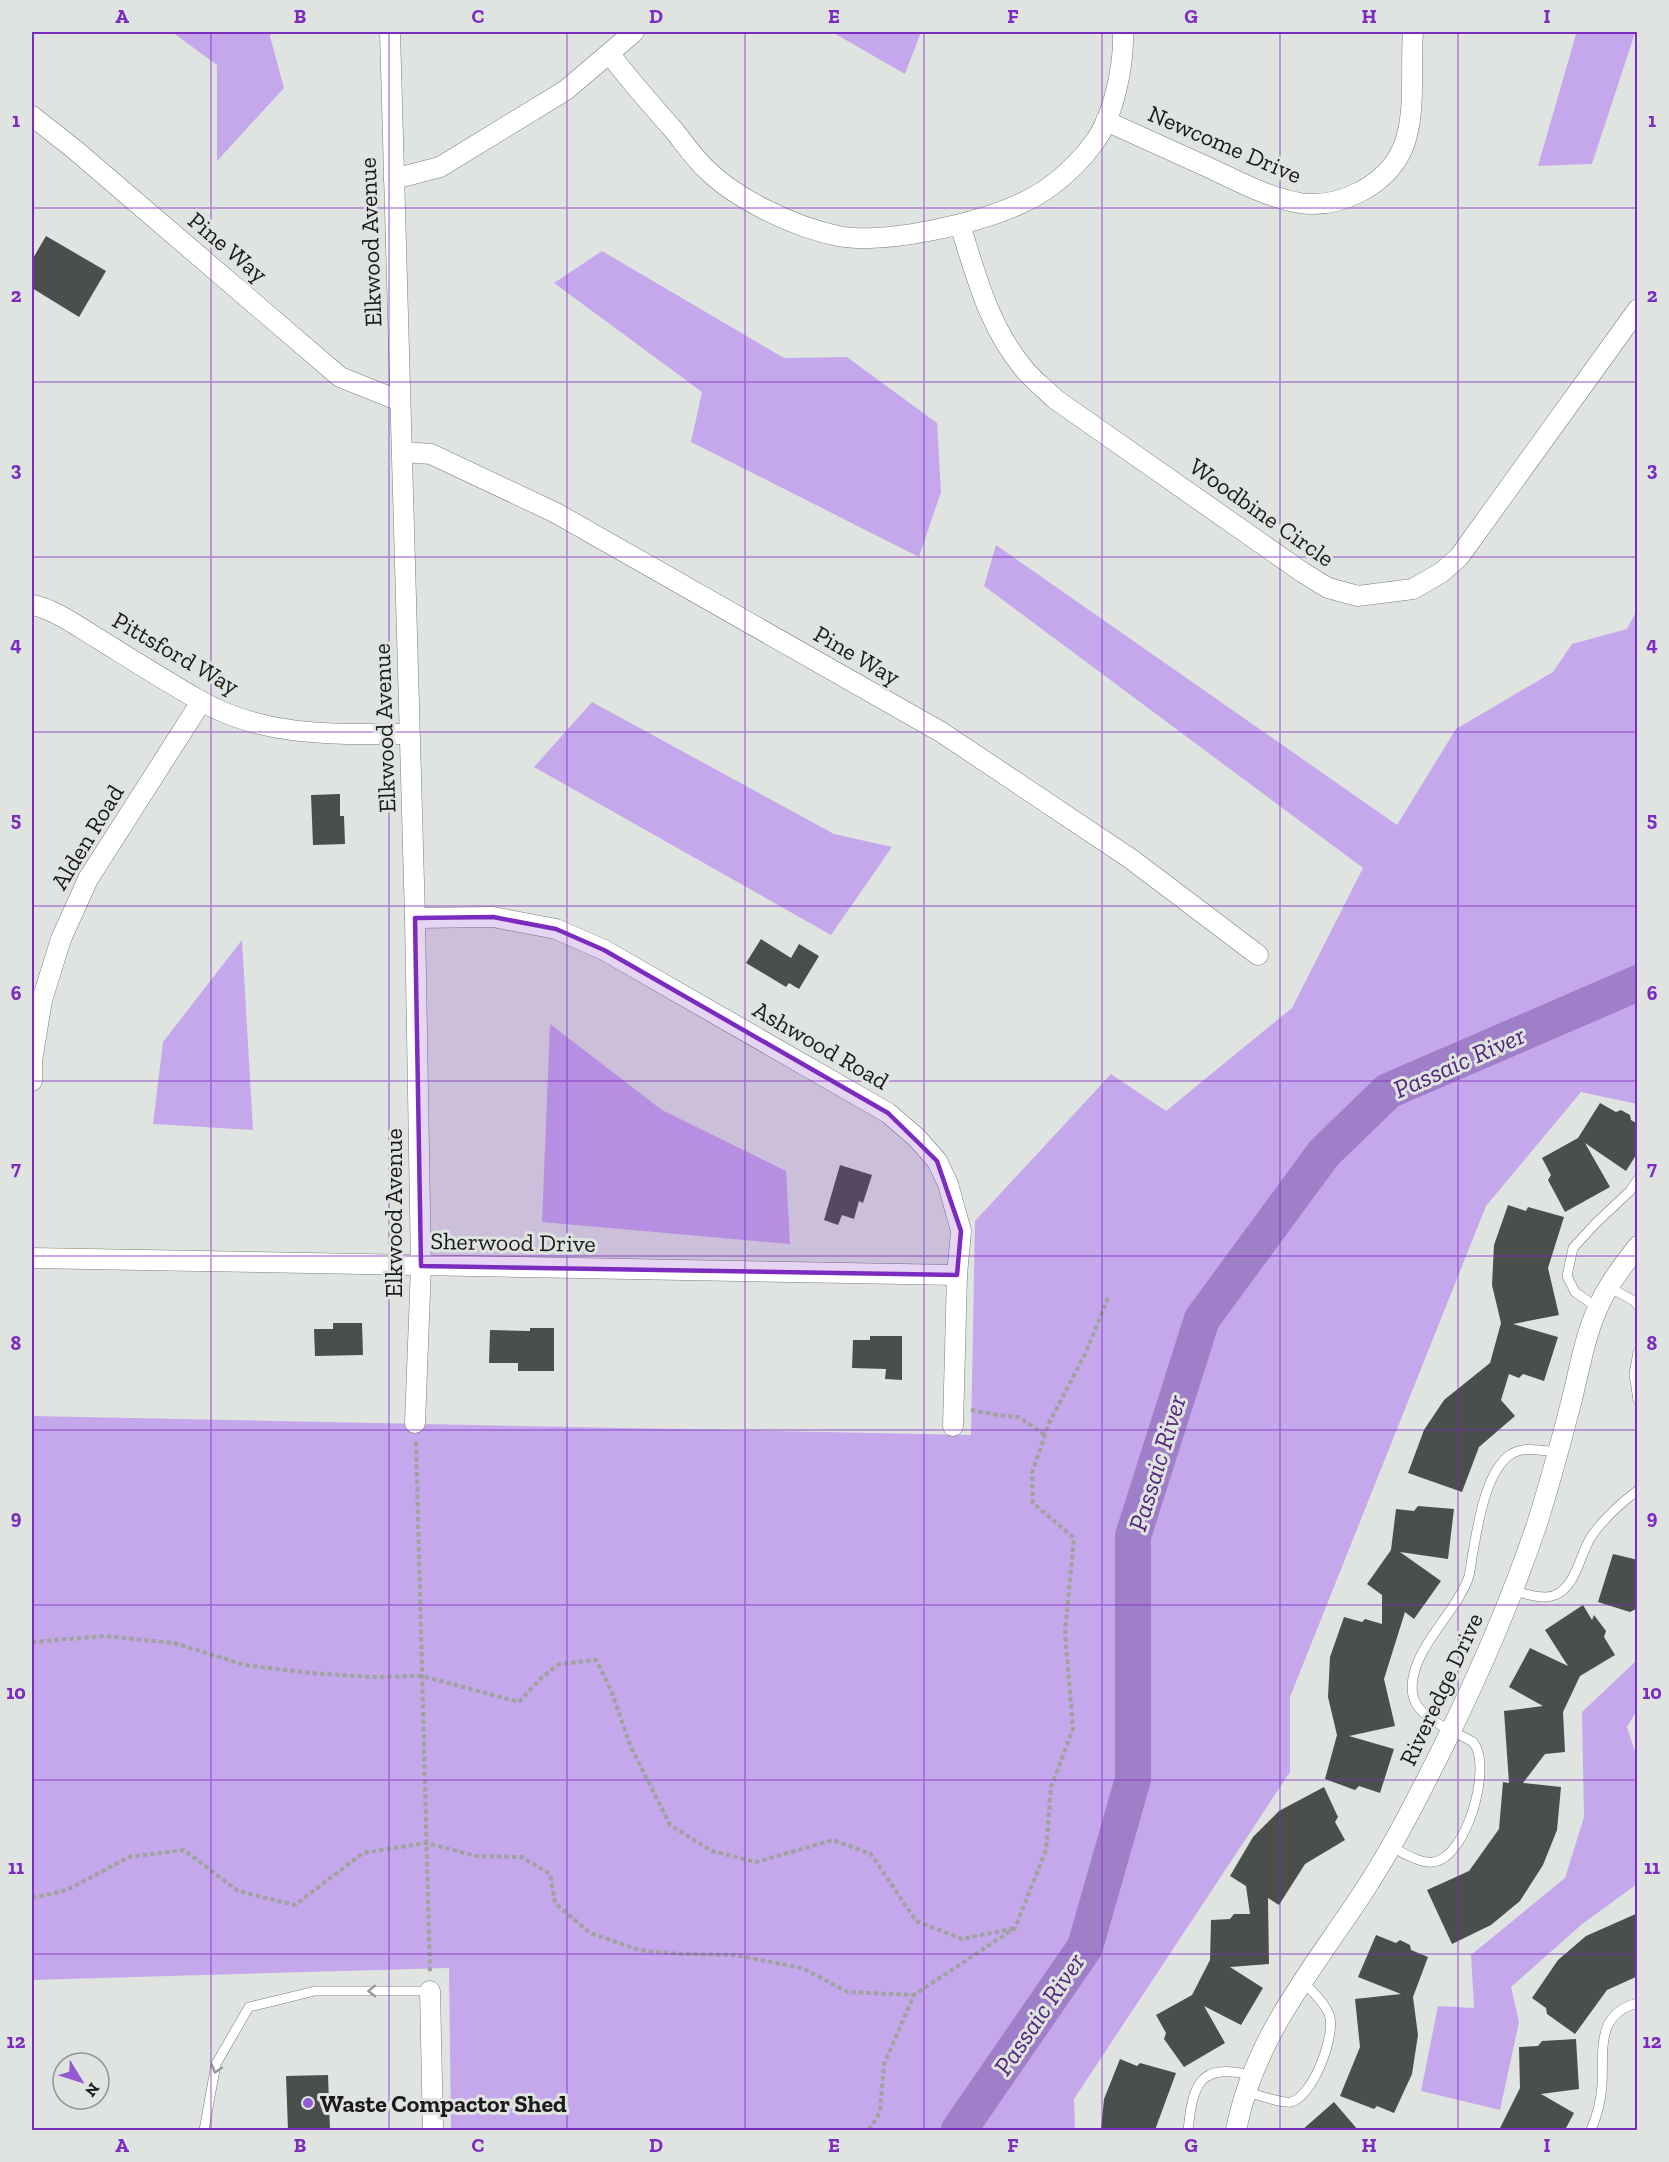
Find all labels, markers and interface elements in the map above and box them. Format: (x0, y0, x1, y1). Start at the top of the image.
text: A (115, 4, 129, 28)
text: B (294, 4, 306, 28)
text: C (472, 4, 485, 28)
text: D (649, 4, 663, 28)
text: E (828, 4, 840, 28)
text: F (1007, 4, 1019, 28)
text: G (1184, 4, 1198, 28)
text: H (1361, 4, 1377, 28)
text: I (1543, 4, 1551, 28)
street label: Newcome Drive (1144, 99, 1306, 189)
text: 1 (12, 108, 20, 132)
text: 1 (1648, 108, 1656, 132)
street label: Elkwood Avenue (353, 157, 387, 327)
street label: Pine Way (182, 205, 274, 289)
text: 2 (11, 283, 22, 307)
text: 2 (1647, 283, 1658, 307)
street label: Woodbine Circle (1184, 451, 1340, 573)
text: 3 (11, 457, 22, 481)
text: 3 (1647, 457, 1658, 481)
street label: Pittsford Way (108, 605, 245, 701)
street label: Pine Way (809, 619, 906, 692)
text: 4 (10, 632, 22, 656)
text: 4 (1646, 632, 1658, 656)
street label: Elkwood Avenue (367, 643, 401, 813)
street label: Alden Road (44, 779, 130, 895)
text: 5 (11, 807, 21, 831)
text: 5 (1647, 807, 1657, 831)
text: 6 (11, 981, 22, 1005)
text: 6 (1647, 981, 1658, 1005)
street label: Ashwood Road (748, 994, 894, 1096)
water label: Passaic River (1388, 1019, 1530, 1105)
street label: Elkwood Avenue (379, 1128, 408, 1298)
text: 7 (11, 1156, 21, 1180)
text: 7 (1647, 1156, 1657, 1180)
street label: Sherwood Drive (430, 1226, 596, 1258)
text: 8 (11, 1331, 22, 1355)
text: 8 (1647, 1331, 1658, 1355)
water label: Passaic River (1121, 1391, 1193, 1535)
text: 9 (11, 1505, 22, 1529)
text: 9 (1647, 1505, 1658, 1529)
street label: Riveredge Drive (1393, 1608, 1489, 1770)
text: 10 (6, 1680, 26, 1704)
text: 10 (1642, 1680, 1662, 1704)
text: 11 (8, 1855, 24, 1879)
text: 11 (1644, 1855, 1660, 1879)
water label: Passaic River (986, 1947, 1092, 2081)
one-way arrow (367, 1985, 376, 1997)
text: 12 (7, 2029, 26, 2053)
text: 12 (1643, 2029, 1662, 2053)
north arrow (51, 2051, 111, 2111)
one-way arrow (211, 2063, 223, 2074)
text: N (81, 2079, 104, 2101)
place label: Waste Compactor Shed (320, 2089, 567, 2118)
marker: Waste Compactor Shed (301, 2096, 315, 2110)
text: A (115, 2133, 129, 2157)
text: B (294, 2133, 306, 2157)
text: C (472, 2133, 485, 2157)
text: D (649, 2133, 663, 2157)
text: E (828, 2133, 840, 2157)
text: F (1007, 2133, 1019, 2157)
text: G (1184, 2133, 1198, 2157)
text: H (1361, 2133, 1377, 2157)
text: I (1543, 2133, 1551, 2157)

